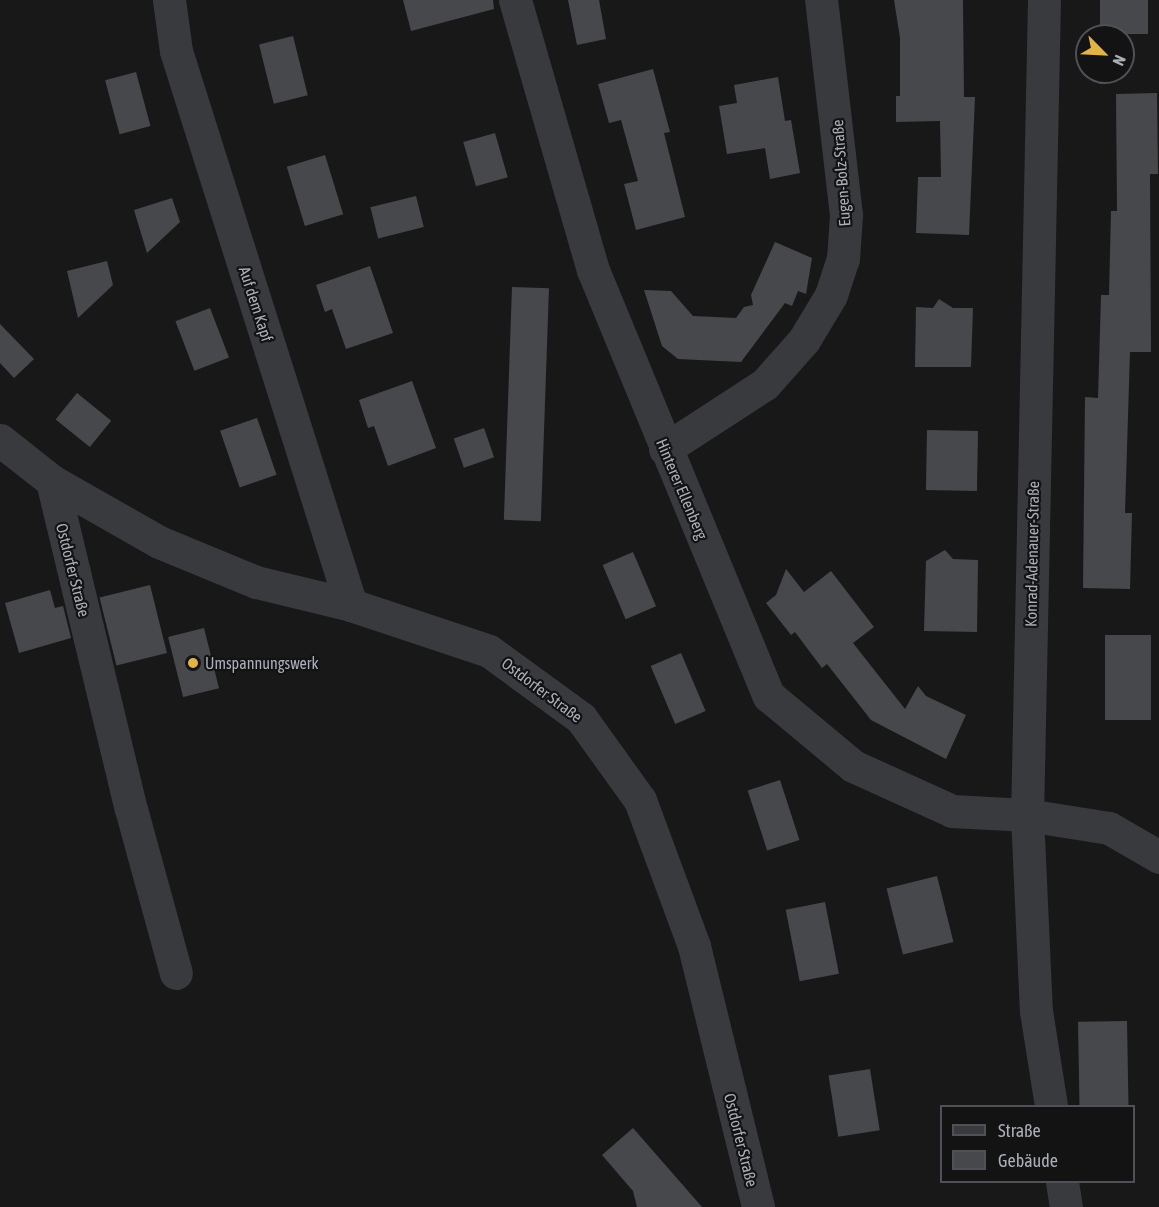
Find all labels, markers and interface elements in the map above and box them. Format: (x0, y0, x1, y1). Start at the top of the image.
north arrow (1075, 24, 1135, 84)
text: N (1109, 53, 1130, 68)
street label: Eugen-Bolz-Straße (828, 119, 854, 227)
street label: Auf dem Kapf (235, 264, 277, 344)
street label: Hinterer Ellenberg (652, 436, 712, 542)
street label: Konrad-Adenauer-Straße (1021, 481, 1043, 627)
street label: Ostdorfer Straße (52, 521, 94, 619)
place label: Umspannungswerk (205, 653, 319, 673)
street label: Ostdorfer Straße (498, 654, 586, 726)
marker: Umspannungswerk (186, 656, 200, 670)
street label: Ostdorfer Straße (720, 1091, 762, 1189)
legend (940, 1105, 1135, 1183)
text: Straße (998, 1120, 1041, 1141)
text: Gebäude (998, 1150, 1058, 1171)

